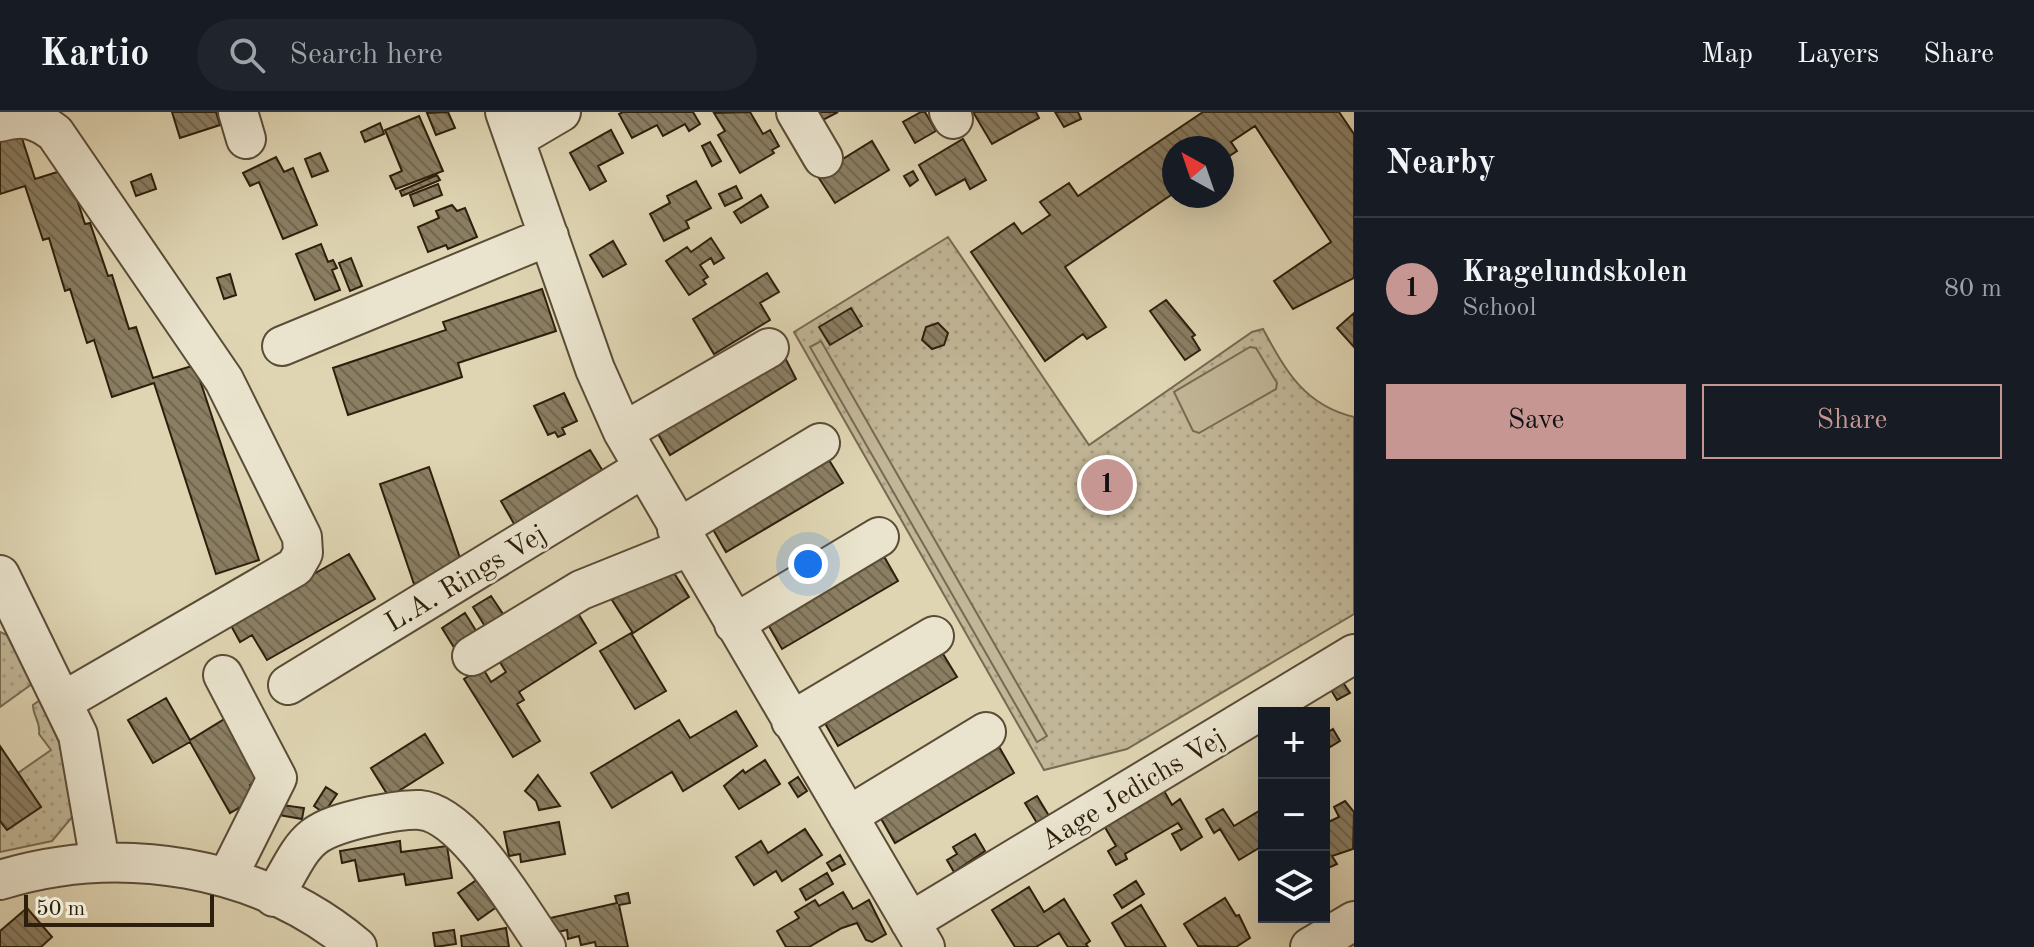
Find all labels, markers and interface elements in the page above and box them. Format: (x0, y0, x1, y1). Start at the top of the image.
search box (197, 19, 757, 91)
icon: search (225, 33, 269, 77)
text: Kartio (40, 36, 149, 74)
text: Search here (289, 40, 443, 70)
text: Map (1701, 41, 1753, 69)
text: Layers (1797, 41, 1879, 69)
text: Share (1923, 41, 1994, 69)
north arrow (1162, 136, 1234, 208)
text: Nearby (1386, 147, 1496, 181)
text: Kragelundskolen (1462, 258, 1688, 288)
text: 1 (1404, 276, 1420, 302)
text: 80 m (1944, 276, 2002, 302)
text: School (1462, 295, 1536, 321)
button: Save (1386, 384, 1686, 459)
button: Share (1702, 384, 2002, 459)
pin: 1 (1081, 455, 1133, 515)
street label: L.A. Rings Vej (381, 521, 552, 639)
your location (788, 544, 828, 584)
map controls (1258, 707, 1330, 923)
button: + (1258, 707, 1330, 779)
street label: Aage Jedichs Vej (1037, 725, 1231, 857)
button: − (1258, 779, 1330, 851)
button: layers (1258, 851, 1330, 923)
scale bar (24, 891, 214, 927)
text: 50 m (36, 898, 85, 920)

